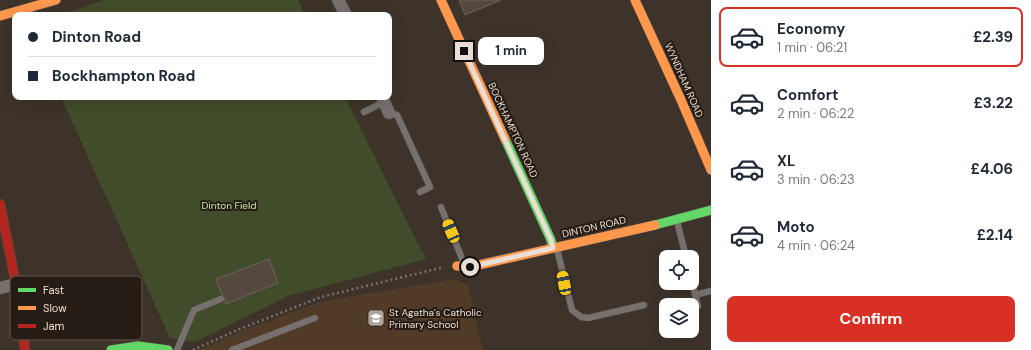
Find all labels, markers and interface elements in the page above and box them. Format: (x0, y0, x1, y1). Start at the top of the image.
icon: car (729, 19, 765, 55)
text: Economy (777, 19, 845, 39)
text: Dinton Road (52, 27, 141, 47)
text: £2.39 (973, 27, 1013, 47)
callout: 1 min (478, 37, 544, 65)
text: 1 min · 06:21 (777, 39, 847, 56)
street label: WYNDHAM ROAD (662, 41, 706, 120)
route end (455, 42, 473, 60)
text: 1 min (495, 42, 527, 59)
text: Bockhampton Road (52, 66, 195, 86)
street label: BOCKHAMPTON ROAD (485, 80, 541, 180)
icon: car (729, 85, 765, 121)
text: Comfort (777, 85, 838, 105)
text: £3.22 (973, 93, 1013, 113)
text: 2 min · 06:22 (777, 105, 854, 122)
icon: car (729, 151, 765, 187)
text: XL (777, 151, 795, 171)
text: £4.06 (971, 159, 1013, 179)
text: 3 min · 06:23 (777, 171, 855, 188)
park label: Dinton Field (201, 199, 257, 212)
street label: DINTON ROAD (561, 213, 627, 241)
icon: car (729, 217, 765, 253)
text: Moto (777, 217, 815, 237)
car (441, 218, 461, 244)
text: £2.14 (976, 225, 1013, 245)
text: 4 min · 06:24 (777, 237, 855, 254)
map controls (659, 250, 699, 338)
button: locate (659, 250, 699, 290)
route start (461, 258, 479, 276)
car (556, 270, 572, 296)
legend (10, 276, 142, 340)
text: Fast (43, 283, 64, 297)
button: Confirm (727, 296, 1015, 342)
button: layers (659, 298, 699, 338)
text: Slow (43, 301, 67, 315)
place label: St Agatha's Catholic Primary School (389, 306, 482, 331)
school or university icon: St Agatha's Catholic Primary School (366, 308, 386, 328)
text: Jam (43, 319, 64, 333)

